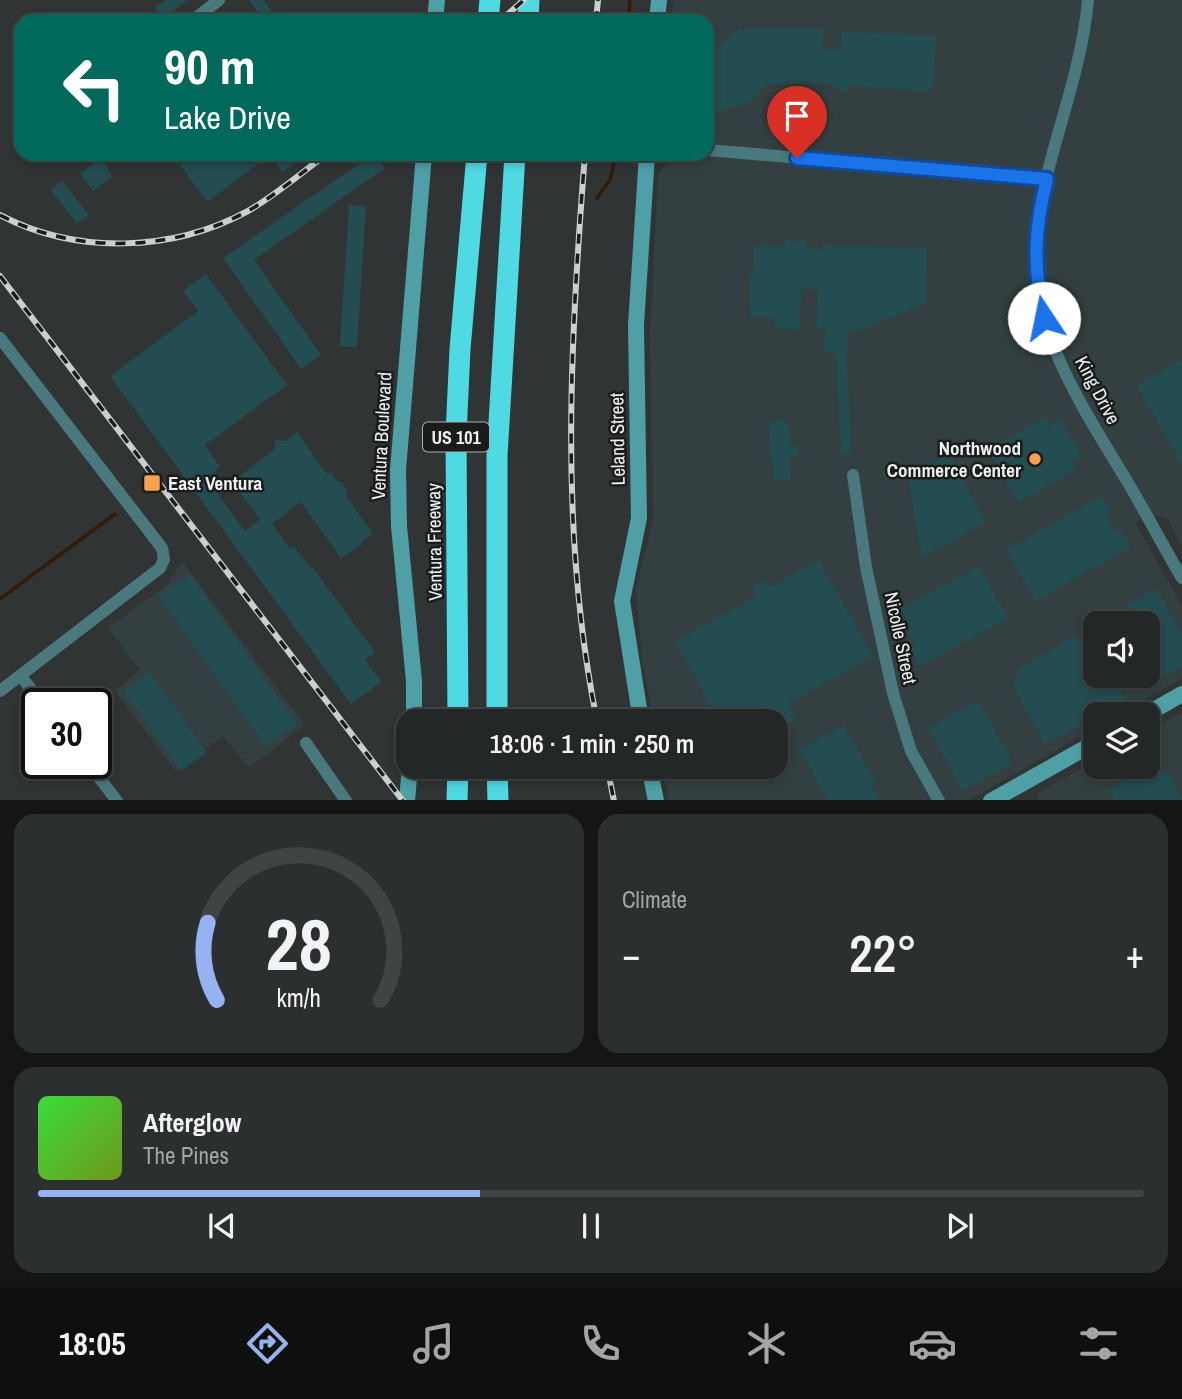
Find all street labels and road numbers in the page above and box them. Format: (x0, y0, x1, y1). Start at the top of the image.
street label: King Drive (1069, 351, 1127, 429)
street label: Ventura Boulevard (365, 371, 397, 501)
street label: Leland Street (603, 392, 631, 486)
road number: US 101 (423, 422, 489, 452)
street label: Ventura Freeway (420, 483, 448, 601)
street label: Nicolle Street (879, 590, 924, 687)

